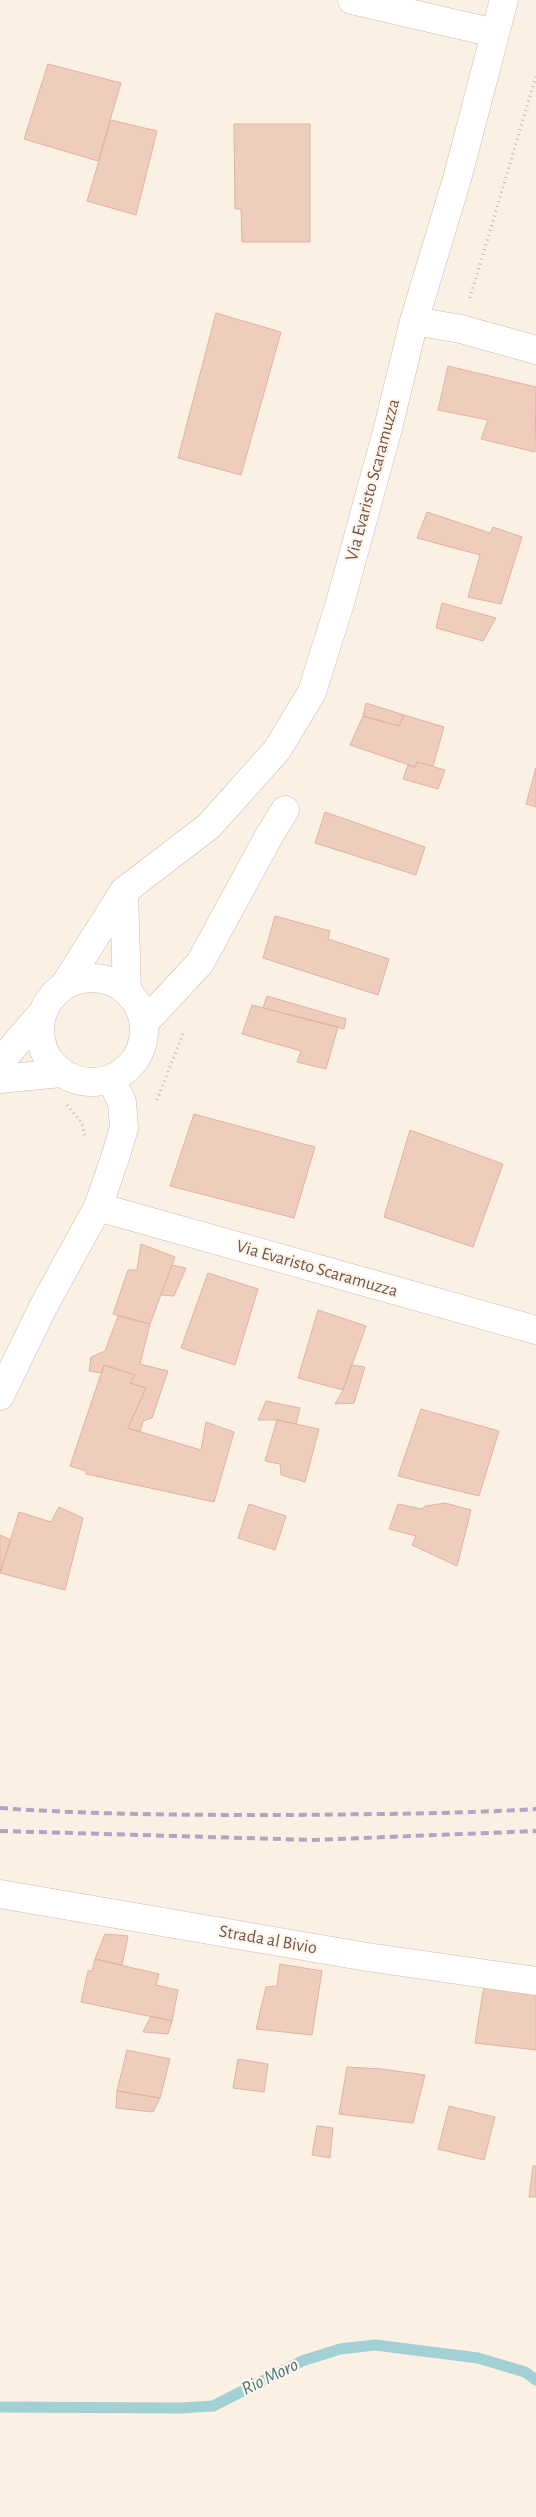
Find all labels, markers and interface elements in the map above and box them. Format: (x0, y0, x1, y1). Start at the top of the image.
street label: Via Evaristo Scaramuzza (343, 397, 403, 563)
street label: Via Evaristo Scaramuzza (234, 1237, 400, 1301)
street label: Strada al Bivio (218, 1923, 319, 1958)
water label: Rio Moro (239, 2355, 302, 2399)

